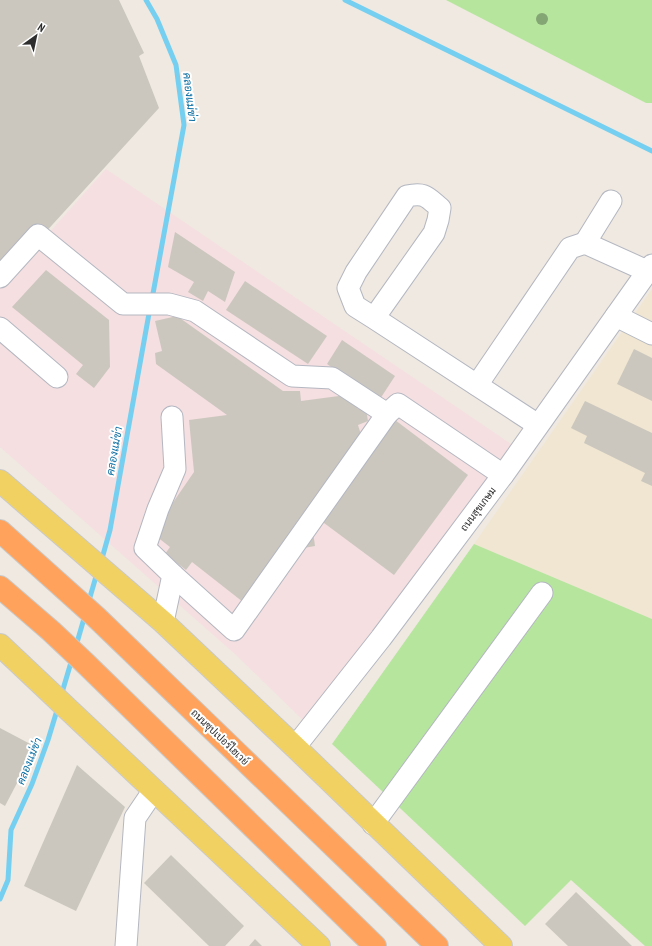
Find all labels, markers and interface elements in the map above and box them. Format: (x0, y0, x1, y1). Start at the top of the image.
north arrow (16, 16, 56, 56)
text: N (35, 20, 48, 35)
water label: คลองแม่ข่า (180, 72, 200, 122)
water label: คลองแม่ข่า (103, 425, 125, 477)
street label: ถนนสุขเกษม (457, 484, 500, 534)
street label: ถนนซุปเปอร์ไฮเวย์ (188, 706, 252, 768)
water label: คลองแม่ข่า (13, 735, 45, 787)

